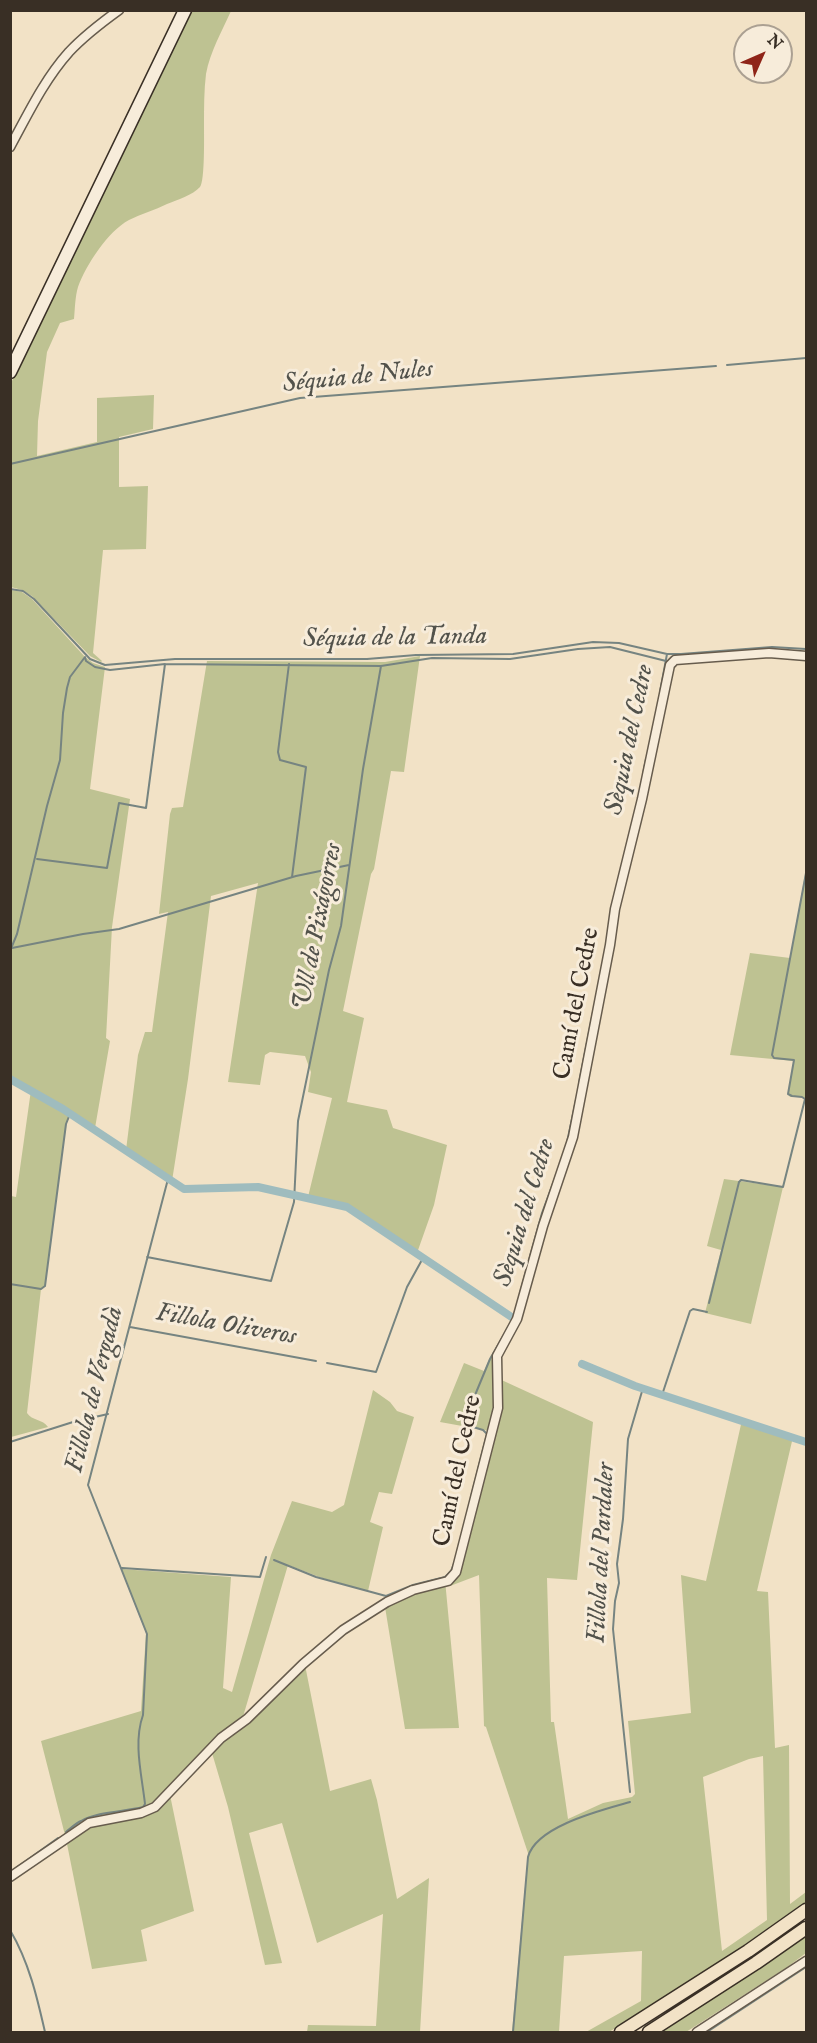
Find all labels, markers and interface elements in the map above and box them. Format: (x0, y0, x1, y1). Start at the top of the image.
north arrow (733, 24, 793, 84)
text: N (762, 31, 786, 55)
water label: Séquia de Nules (281, 355, 435, 401)
water label: Séquia de la Tanda (303, 622, 487, 656)
water label: Sèquia del Cedre (600, 662, 662, 818)
water label: Ull de Pixágorres (287, 841, 351, 1013)
street label: Camí del Cedre (549, 926, 607, 1082)
water label: Sèquia del Cedre (489, 1135, 563, 1291)
water label: Fillola Oliveros (153, 1298, 299, 1354)
water label: Fillola de Vergadà (60, 1304, 132, 1476)
street label: Camí del Cedre (429, 1393, 489, 1549)
water label: Fillola del Pardaler (583, 1462, 623, 1644)

